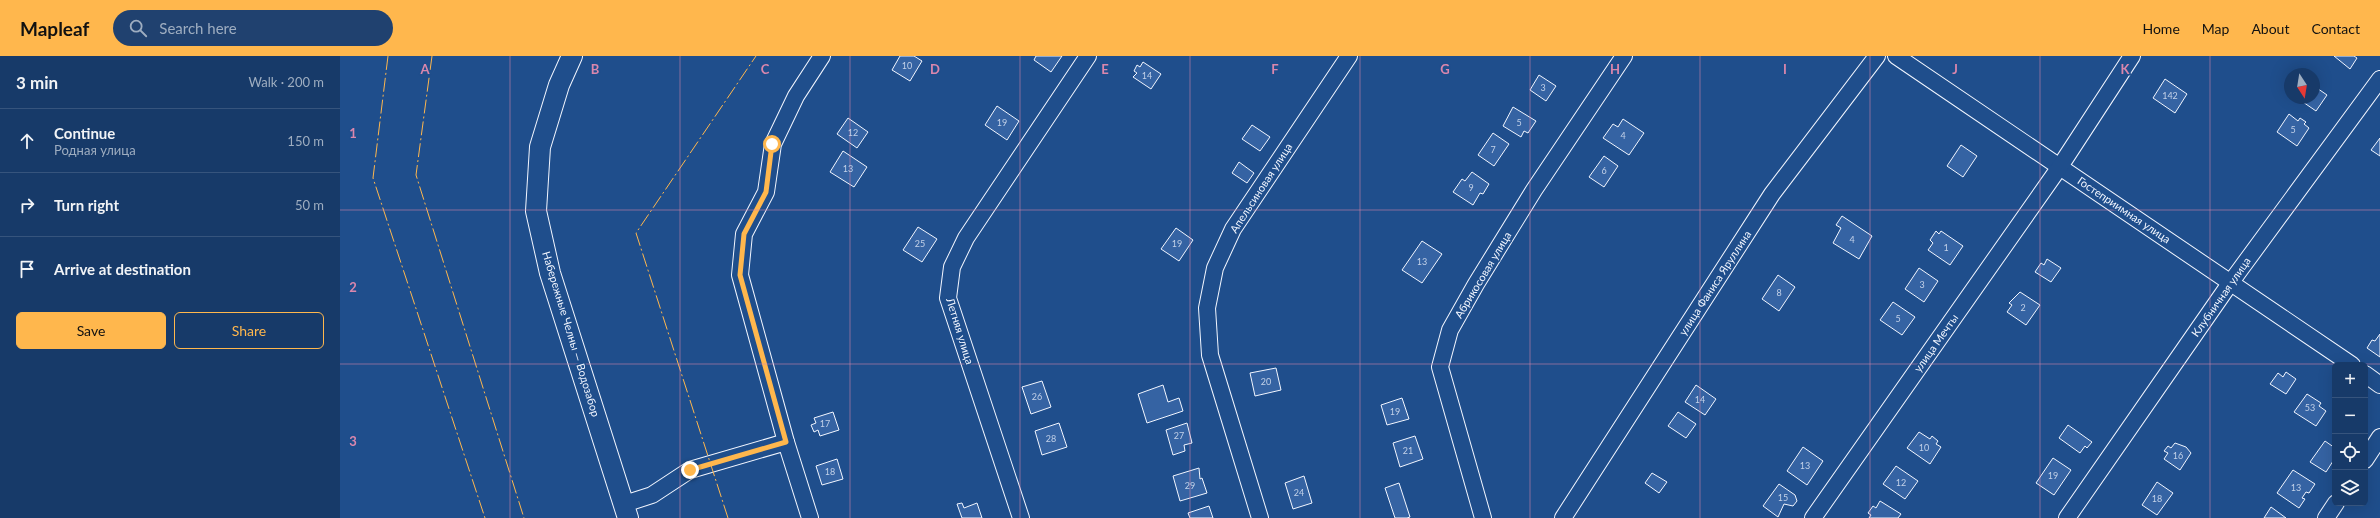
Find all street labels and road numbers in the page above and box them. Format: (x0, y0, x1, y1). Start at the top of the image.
street label: Апельсиновая улица (1227, 140, 1294, 235)
street label: Гостеприимная улица (2075, 174, 2173, 246)
street label: улица Фаниса Яруллина (1676, 228, 1753, 337)
street label: Абрикосовая улица (1452, 229, 1513, 320)
street label: Набережные Челны — Водозабор (540, 250, 603, 418)
street label: Клубничная улица (2188, 254, 2253, 339)
street label: Летняя улица (944, 295, 977, 366)
street label: улица Мечты (1911, 311, 1960, 374)

